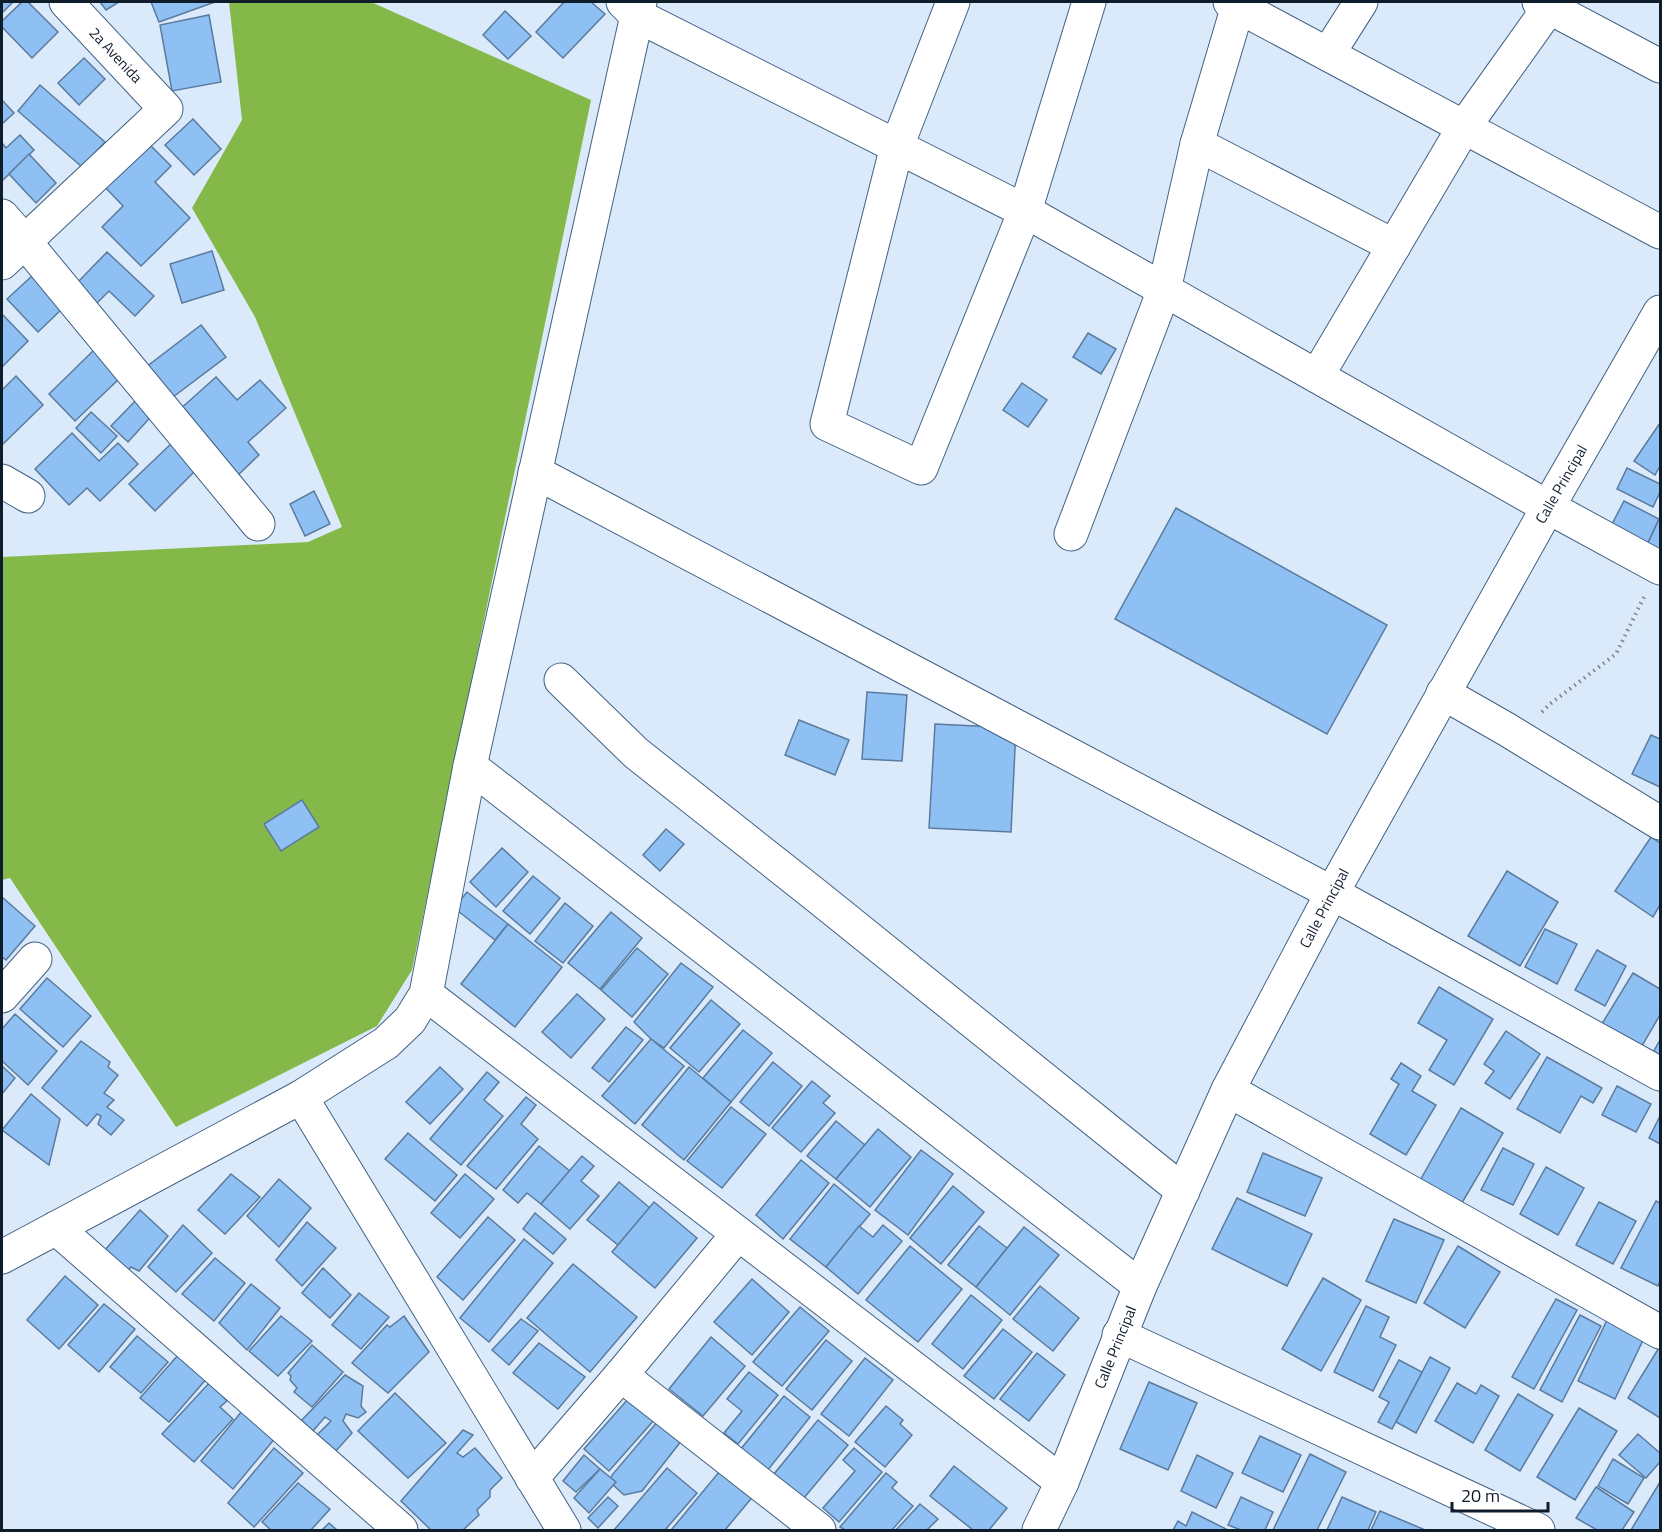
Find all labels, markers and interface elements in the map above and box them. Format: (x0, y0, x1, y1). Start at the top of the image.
street label: 2a Avenida (84, 22, 148, 89)
street label: Calle Principal (1529, 440, 1593, 528)
street label: Calle Principal (1293, 864, 1355, 952)
street label: Calle Principal (1088, 1302, 1142, 1392)
scale bar (1452, 1475, 1548, 1513)
text: 20 m (1461, 1482, 1500, 1509)

